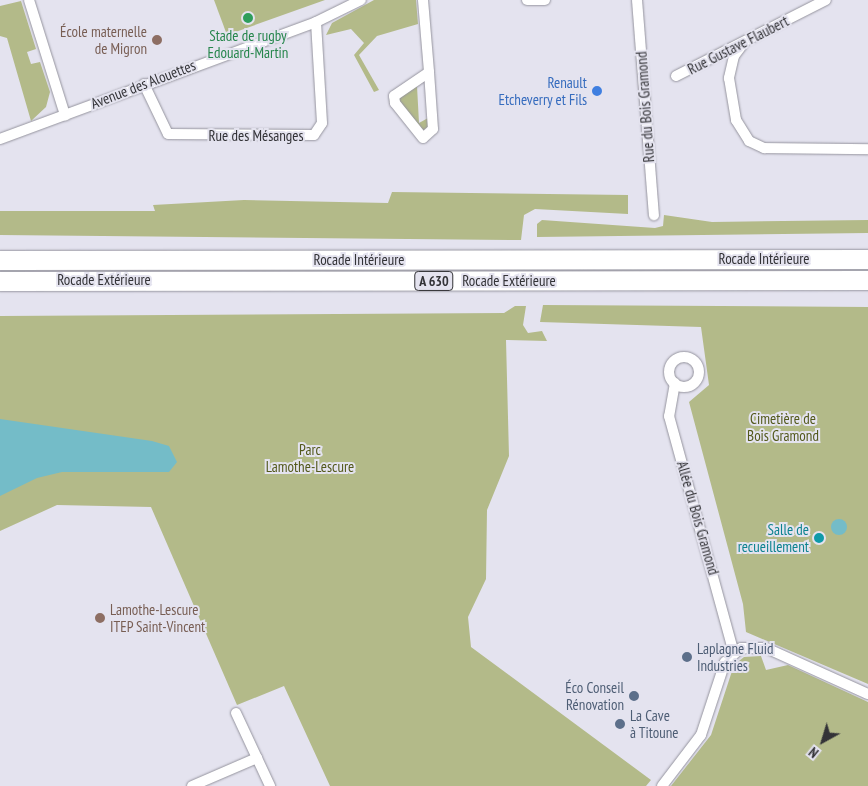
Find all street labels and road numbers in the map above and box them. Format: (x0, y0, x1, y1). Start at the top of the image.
street label: Rue Gustave Flaubert (685, 12, 791, 78)
street label: Rue du Bois Gramond (632, 51, 658, 163)
street label: Avenue des Alouettes (88, 56, 198, 112)
street label: Rue des Mésanges (208, 127, 304, 145)
street label: Rocade Intérieure (719, 250, 809, 268)
street label: Rocade Intérieure (314, 251, 404, 269)
road number: A 630 (414, 270, 454, 292)
street label: Rocade Extérieure (57, 271, 151, 289)
street label: Rocade Extérieure (462, 272, 556, 290)
street label: Allée du Bois Gramond (673, 459, 723, 577)

